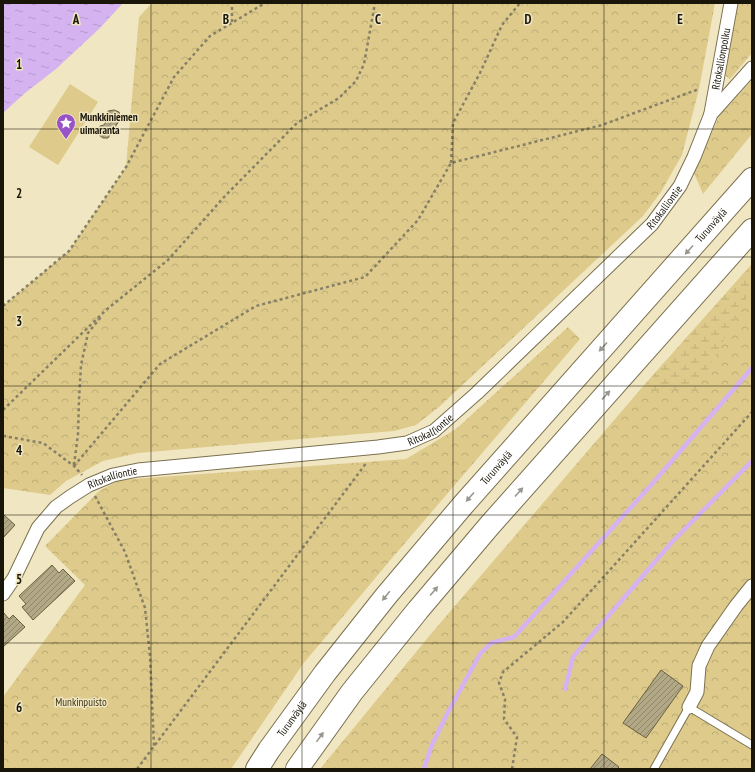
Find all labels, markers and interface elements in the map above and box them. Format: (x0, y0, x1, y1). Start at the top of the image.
text: A (72, 11, 80, 28)
text: B (223, 11, 229, 28)
text: C (375, 11, 381, 28)
text: D (525, 11, 532, 28)
text: E (677, 11, 683, 28)
street label: Ritokallionpolku (708, 27, 733, 91)
text: 1 (16, 56, 22, 73)
place label: Munkkiniemen uimaranta (80, 110, 138, 137)
place icon: Munkkiniemen uimaranta (55, 112, 77, 140)
street label: Ritokalliontie (644, 182, 685, 232)
text: 2 (16, 185, 22, 202)
street label: Turunväylä (692, 205, 730, 245)
one-way arrow (684, 245, 694, 255)
text: 3 (16, 313, 22, 330)
one-way arrow (598, 342, 607, 352)
one-way arrow (601, 390, 610, 400)
street label: Ritokalliontie (405, 410, 456, 449)
text: 4 (16, 442, 23, 459)
street label: Turunväylä (477, 448, 515, 488)
street label: Ritokalliontie (86, 463, 139, 492)
one-way arrow (514, 487, 524, 497)
one-way arrow (465, 492, 475, 502)
text: 5 (16, 571, 22, 588)
one-way arrow (430, 585, 439, 596)
one-way arrow (381, 590, 390, 601)
park label: Munkinpuisto (55, 695, 107, 709)
street label: Turunväylä (274, 698, 309, 740)
text: 6 (16, 699, 22, 716)
one-way arrow (316, 732, 324, 743)

